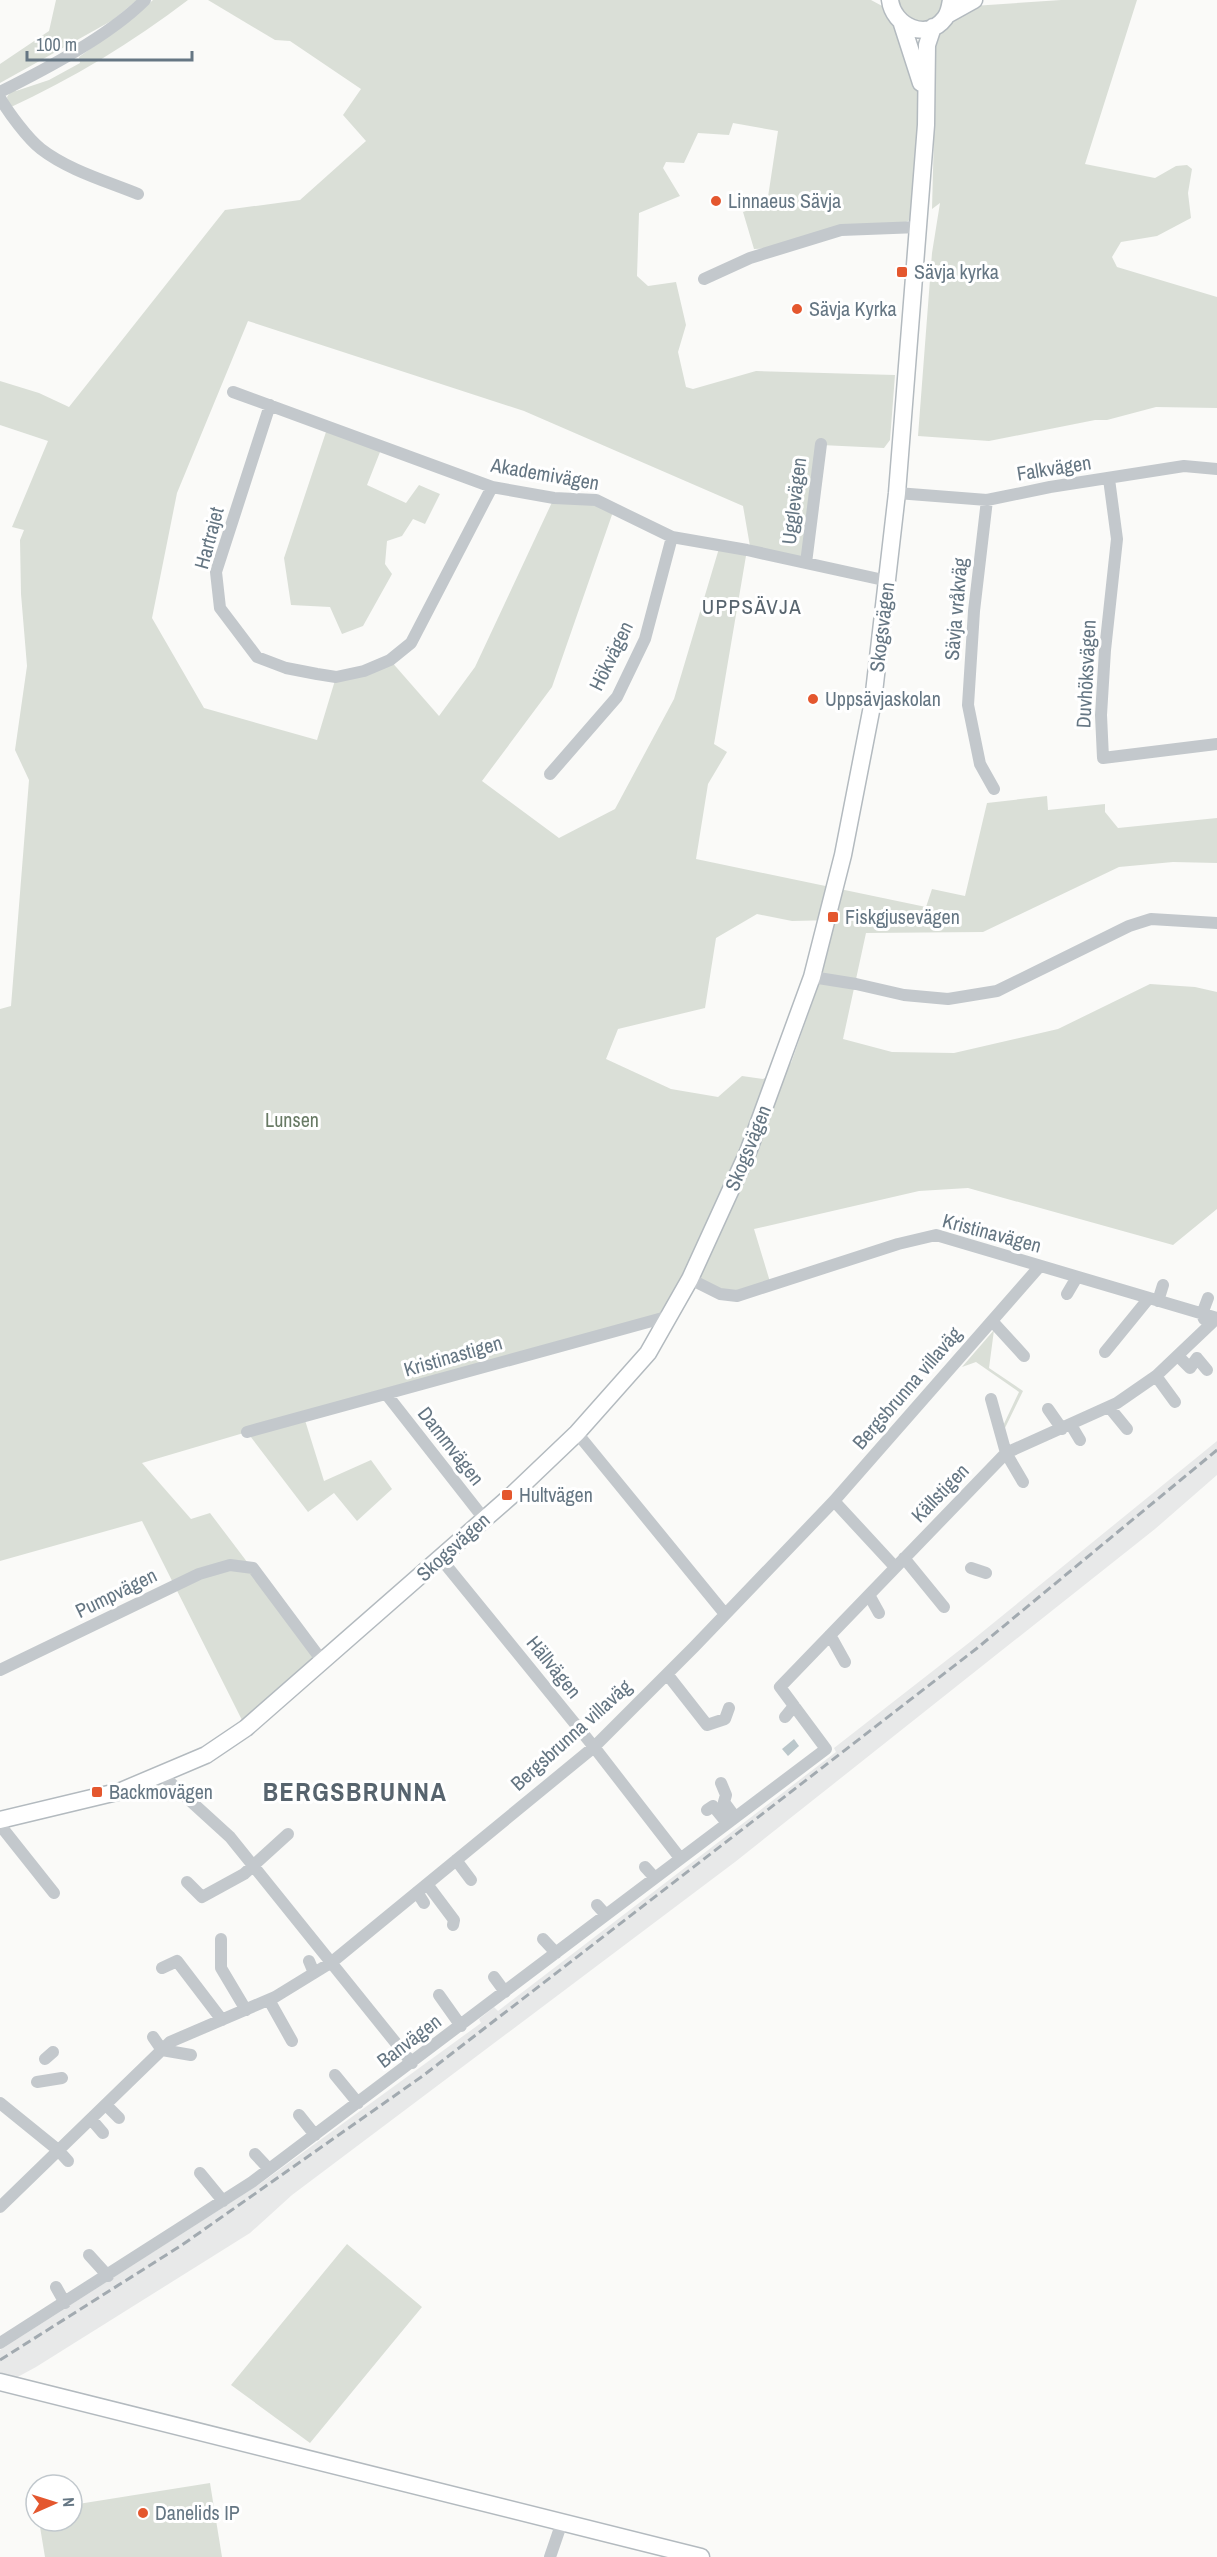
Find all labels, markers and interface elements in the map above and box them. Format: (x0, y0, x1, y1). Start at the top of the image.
scale bar (27, 24, 192, 62)
text: 100 m (36, 32, 77, 57)
place label: Linnaeus Sävja (728, 187, 841, 214)
marker: Linnaeus Sävja (709, 194, 723, 208)
place label: Sävja kyrka (914, 258, 999, 285)
marker: Sävja kyrka (895, 265, 909, 279)
place label: Sävja Kyrka (809, 295, 897, 322)
marker: Sävja Kyrka (790, 302, 804, 316)
street label: Falkvägen (1015, 448, 1093, 487)
street label: Akademivägen (488, 451, 601, 496)
street label: Ugglevägen (775, 456, 812, 546)
street label: Hartrajet (187, 504, 230, 572)
street label: Sävja vråkväg (938, 556, 973, 661)
street label: Skogsvägen (863, 580, 900, 673)
district label: UPPSÄVJA (702, 592, 802, 621)
street label: Hökvägen (582, 617, 639, 695)
street label: Duvhöksvägen (1069, 619, 1102, 729)
place label: Uppsävjaskolan (825, 685, 941, 712)
marker: Uppsävjaskolan (806, 692, 820, 706)
place label: Fiskgjusevägen (845, 903, 960, 930)
marker: Fiskgjusevägen (826, 910, 840, 924)
street label: Skogsvägen (718, 1101, 777, 1195)
park label: Lunsen (265, 1106, 319, 1133)
street label: Kristinavägen (940, 1206, 1045, 1259)
street label: Bergsbrunna villaväg (846, 1321, 967, 1455)
street label: Kristinastigen (400, 1329, 505, 1382)
street label: Dammvägen (412, 1401, 491, 1491)
street label: Källstigen (905, 1457, 974, 1528)
place label: Hultvägen (519, 1481, 593, 1508)
marker: Hultvägen (500, 1488, 514, 1502)
street label: Skogsvägen (410, 1506, 495, 1587)
street label: Pumpvägen (71, 1561, 161, 1624)
street label: Hällvägen (521, 1630, 588, 1704)
street label: Bergsbrunna villaväg (504, 1673, 637, 1796)
district label: BERGSBRUNNA (263, 1774, 447, 1809)
place label: Backmovägen (109, 1778, 213, 1805)
marker: Backmovägen (90, 1785, 104, 1799)
street label: Banvägen (371, 2008, 446, 2074)
north arrow (24, 2473, 84, 2533)
text: N (58, 2497, 80, 2508)
place label: Danelids IP (155, 2499, 240, 2526)
marker: Danelids IP (136, 2506, 150, 2520)

